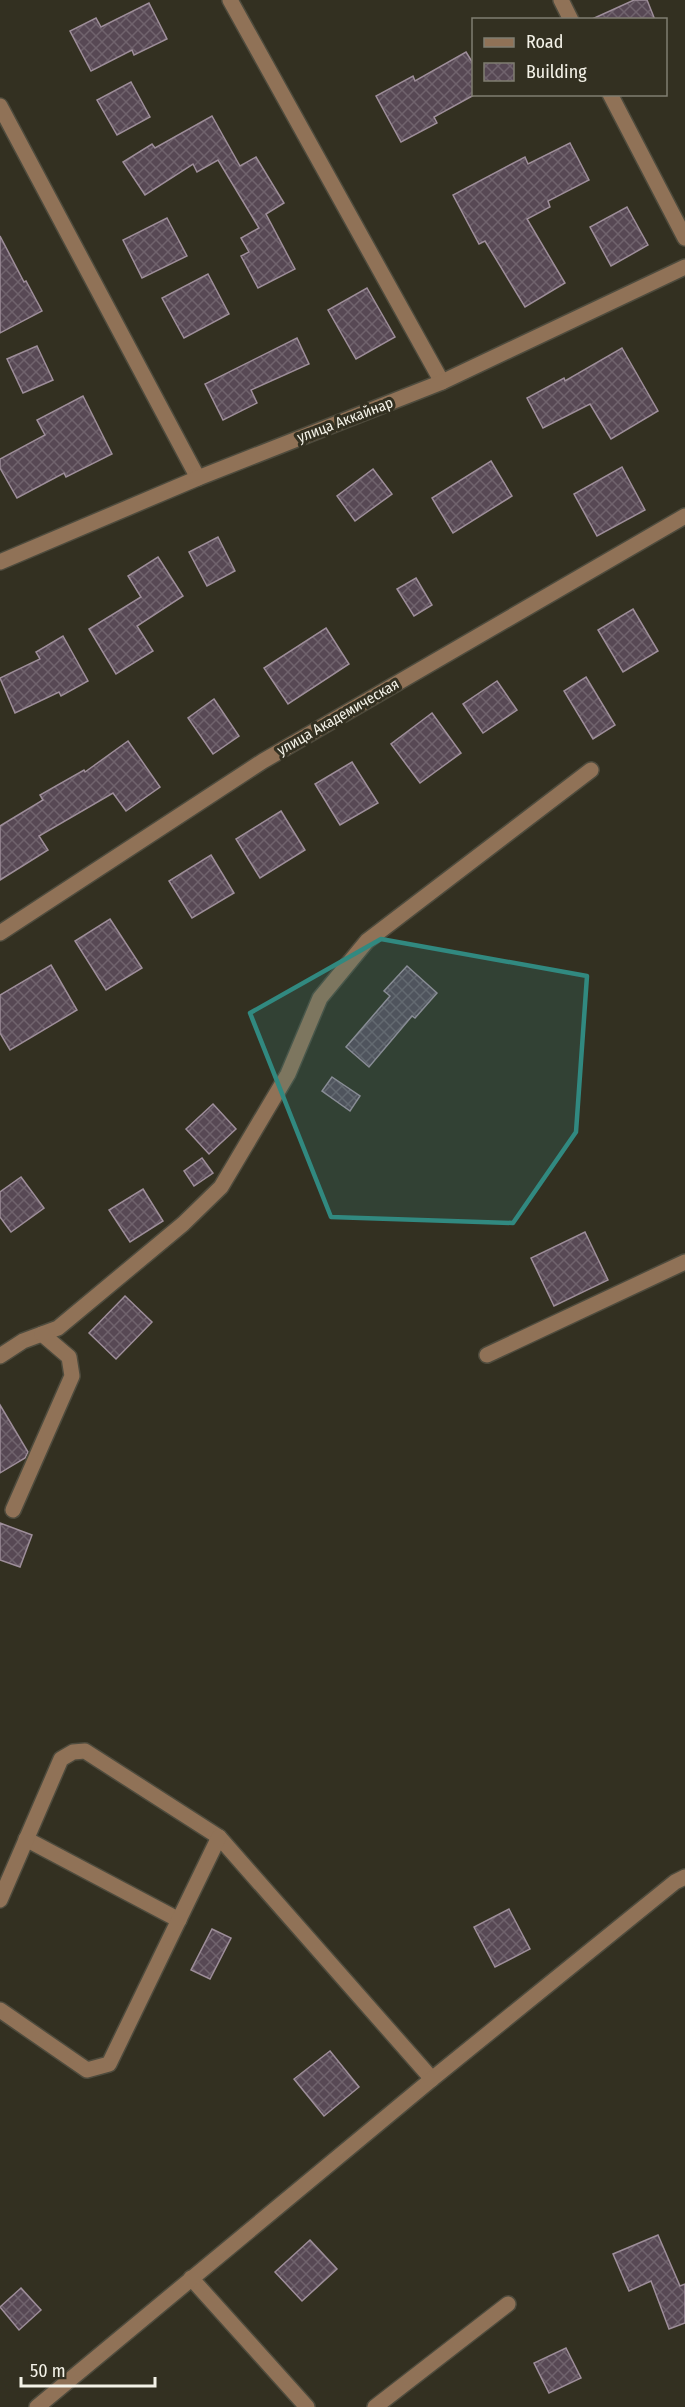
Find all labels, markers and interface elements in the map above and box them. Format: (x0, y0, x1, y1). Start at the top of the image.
legend (472, 18, 667, 96)
text: Road (526, 31, 563, 53)
text: Building (526, 61, 587, 83)
street label: улица Аккайнар (294, 393, 396, 447)
street label: улица Академическая (274, 675, 402, 759)
scale bar (21, 2350, 154, 2388)
text: 50 m (30, 2360, 66, 2382)

